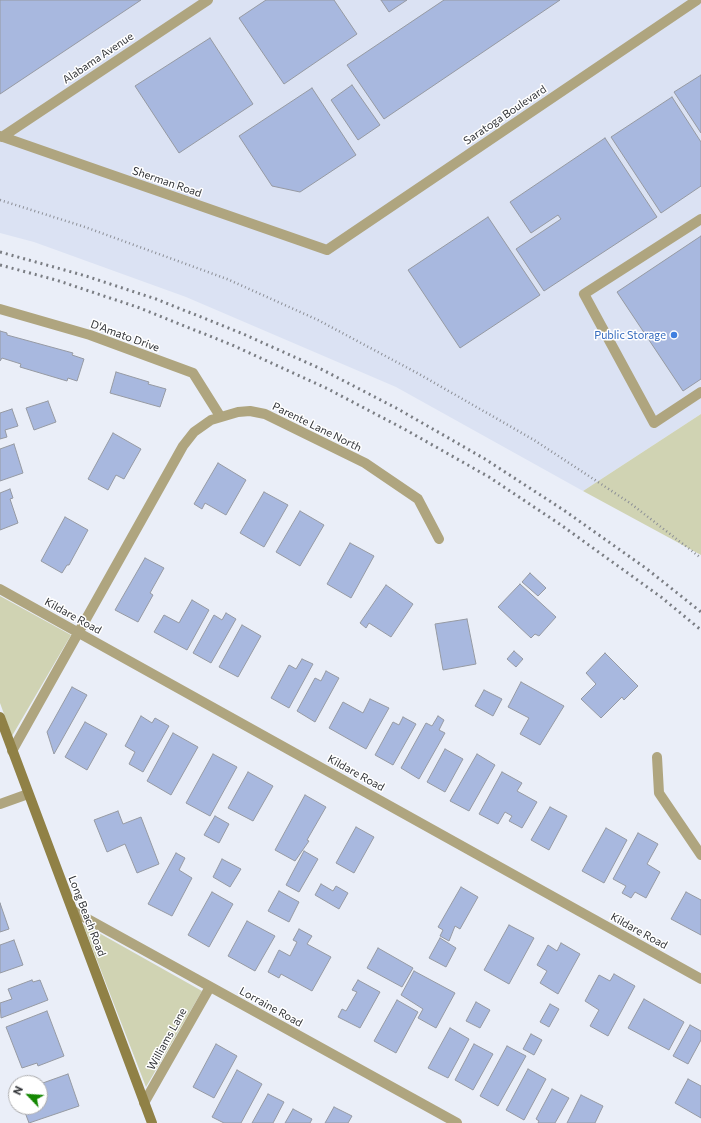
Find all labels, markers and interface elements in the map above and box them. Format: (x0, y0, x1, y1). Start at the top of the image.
street label: Alabama Avenue (60, 29, 136, 87)
street label: Saratoga Boulevard (461, 82, 549, 148)
street label: Sherman Road (131, 164, 203, 200)
street label: D'Amato Drive (89, 317, 161, 355)
place label: Public Storage (594, 328, 666, 342)
marker: Public Storage (669, 330, 679, 340)
street label: Parente Lane North (270, 400, 364, 454)
street label: Kildare Road (42, 595, 104, 637)
street label: Kildare Road (325, 752, 387, 794)
street label: Long Beach Road (66, 874, 108, 958)
street label: Kildare Road (608, 910, 670, 952)
street label: Lorraine Road (237, 984, 305, 1030)
street label: Williams Lane (144, 1006, 190, 1072)
north arrow (8, 1075, 48, 1115)
text: N (10, 1084, 25, 1097)

